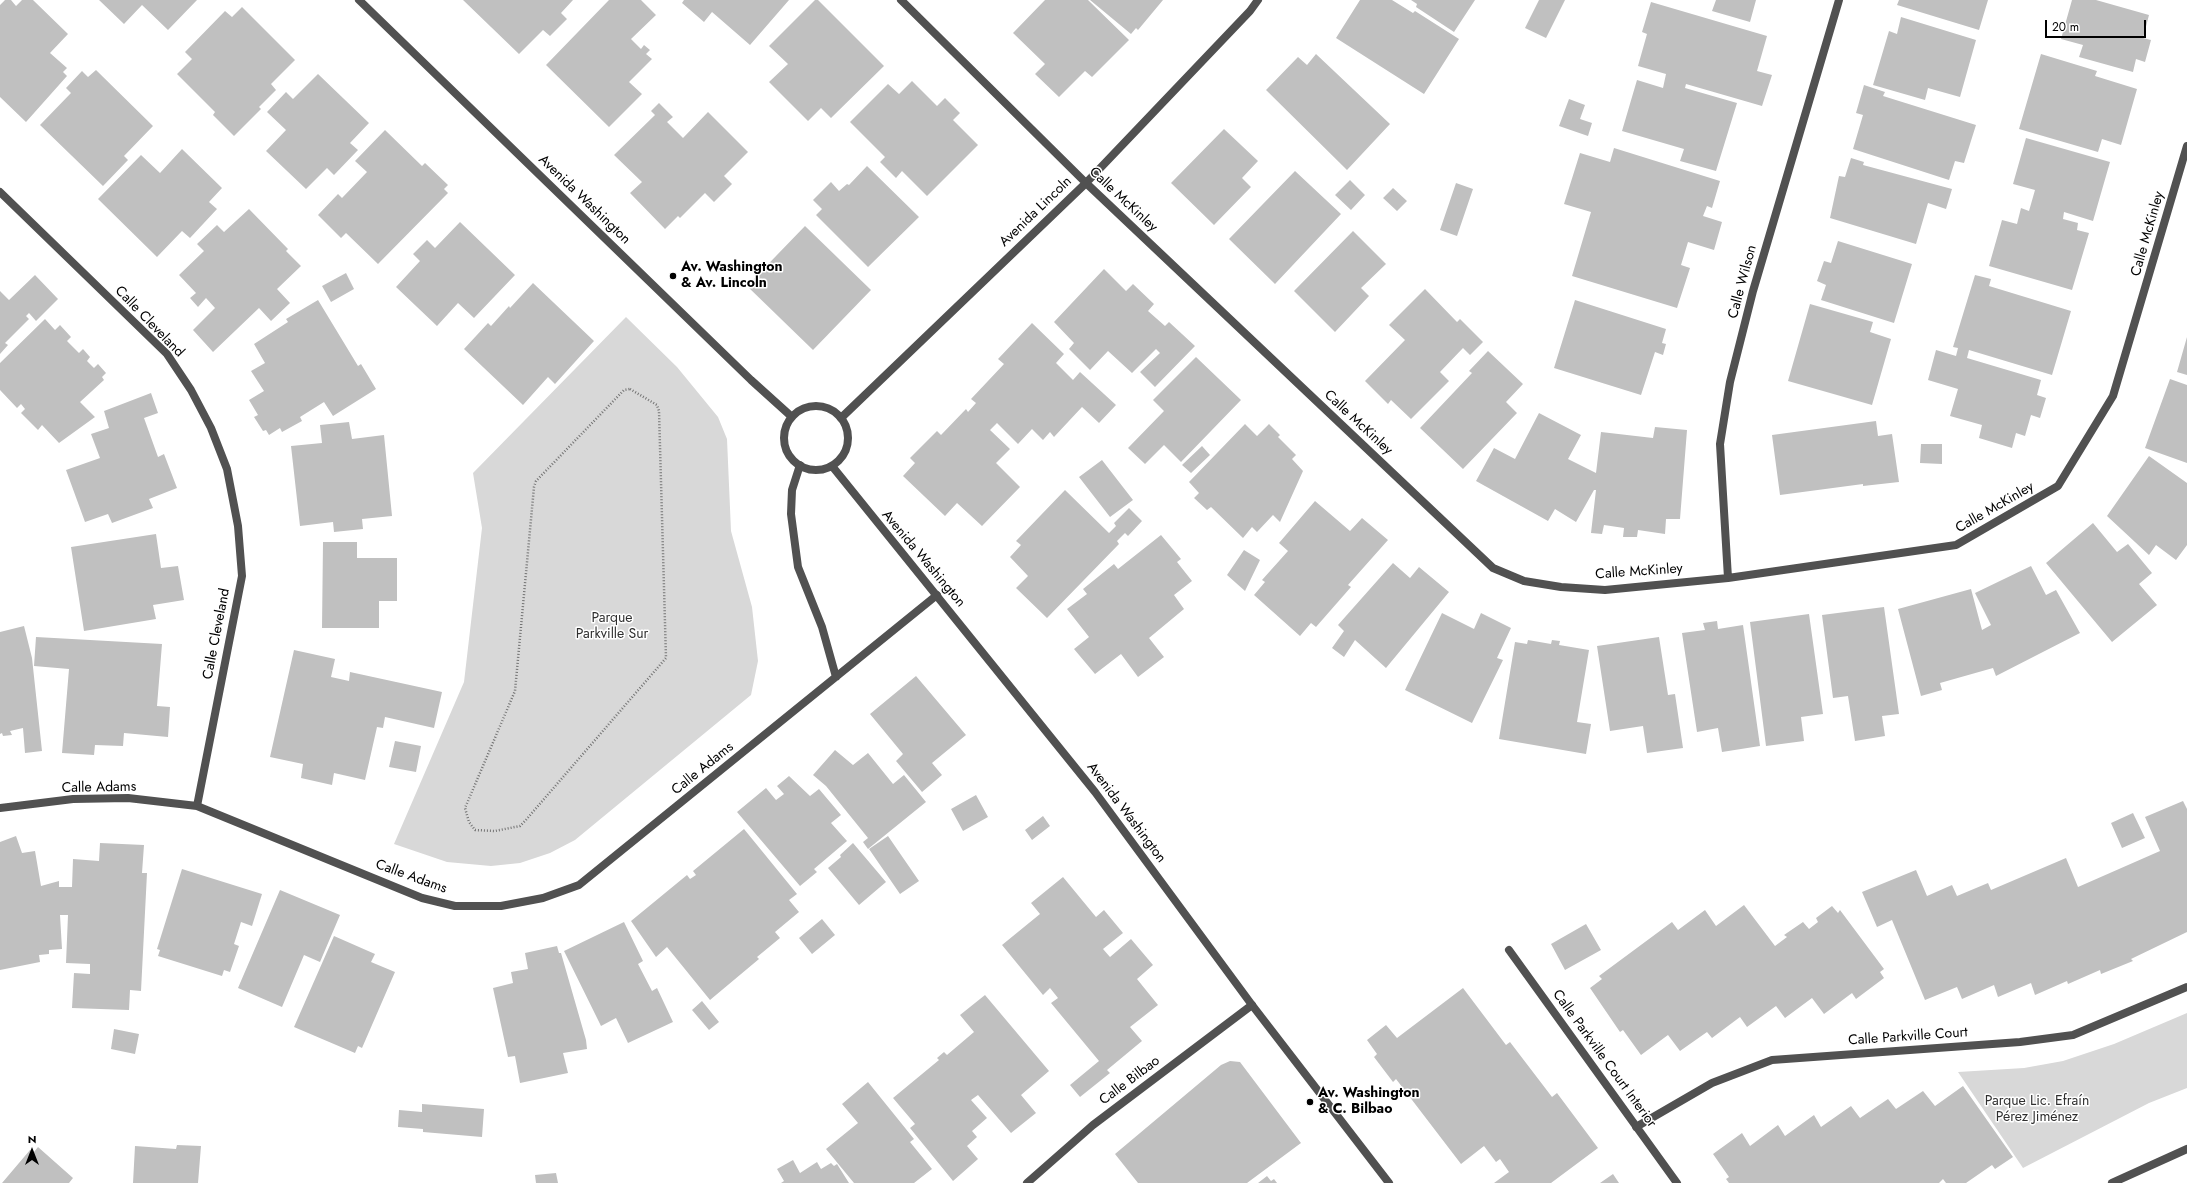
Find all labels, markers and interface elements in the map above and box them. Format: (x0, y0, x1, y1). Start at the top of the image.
scale bar (2047, 12, 2148, 38)
text: 20 m (2052, 18, 2079, 36)
street label: Avenida Washington (535, 152, 633, 248)
street label: Calle McKinley (1085, 164, 1161, 236)
street label: Avenida Lincoln (996, 173, 1076, 251)
street label: Calle McKinley (2128, 190, 2168, 278)
street label: Calle Wilson (1725, 243, 1761, 321)
place label: Av. Washington & Av. Lincoln (681, 260, 782, 292)
marker: Av. Washington & Av. Lincoln (668, 271, 678, 281)
street label: Calle Cleveland (111, 283, 187, 361)
street label: Calle McKinley (1320, 387, 1396, 459)
street label: Calle McKinley (1953, 479, 2037, 537)
street label: Avenida Washington (878, 507, 968, 611)
street label: Calle McKinley (1595, 561, 1683, 583)
street label: Calle Cleveland (200, 587, 234, 681)
park label: Parque Parkville Sur (576, 611, 648, 644)
street label: Calle Adams (669, 739, 737, 799)
street label: Avenida Washington (1083, 760, 1169, 866)
street label: Calle Adams (62, 779, 136, 797)
street label: Calle Adams (373, 856, 449, 898)
street label: Calle Parkville Court Interior (1548, 987, 1660, 1131)
street label: Calle Parkville Court (1848, 1024, 1968, 1050)
street label: Calle Bilbao (1097, 1053, 1163, 1109)
place label: Av. Washington & C. Bilbao (1318, 1086, 1419, 1118)
park label: Parque Lic. Efraín Pérez Jiménez (1985, 1094, 2089, 1126)
marker: Av. Washington & C. Bilbao (1305, 1097, 1315, 1107)
north arrow (12, 1131, 52, 1171)
text: N (28, 1131, 36, 1147)

